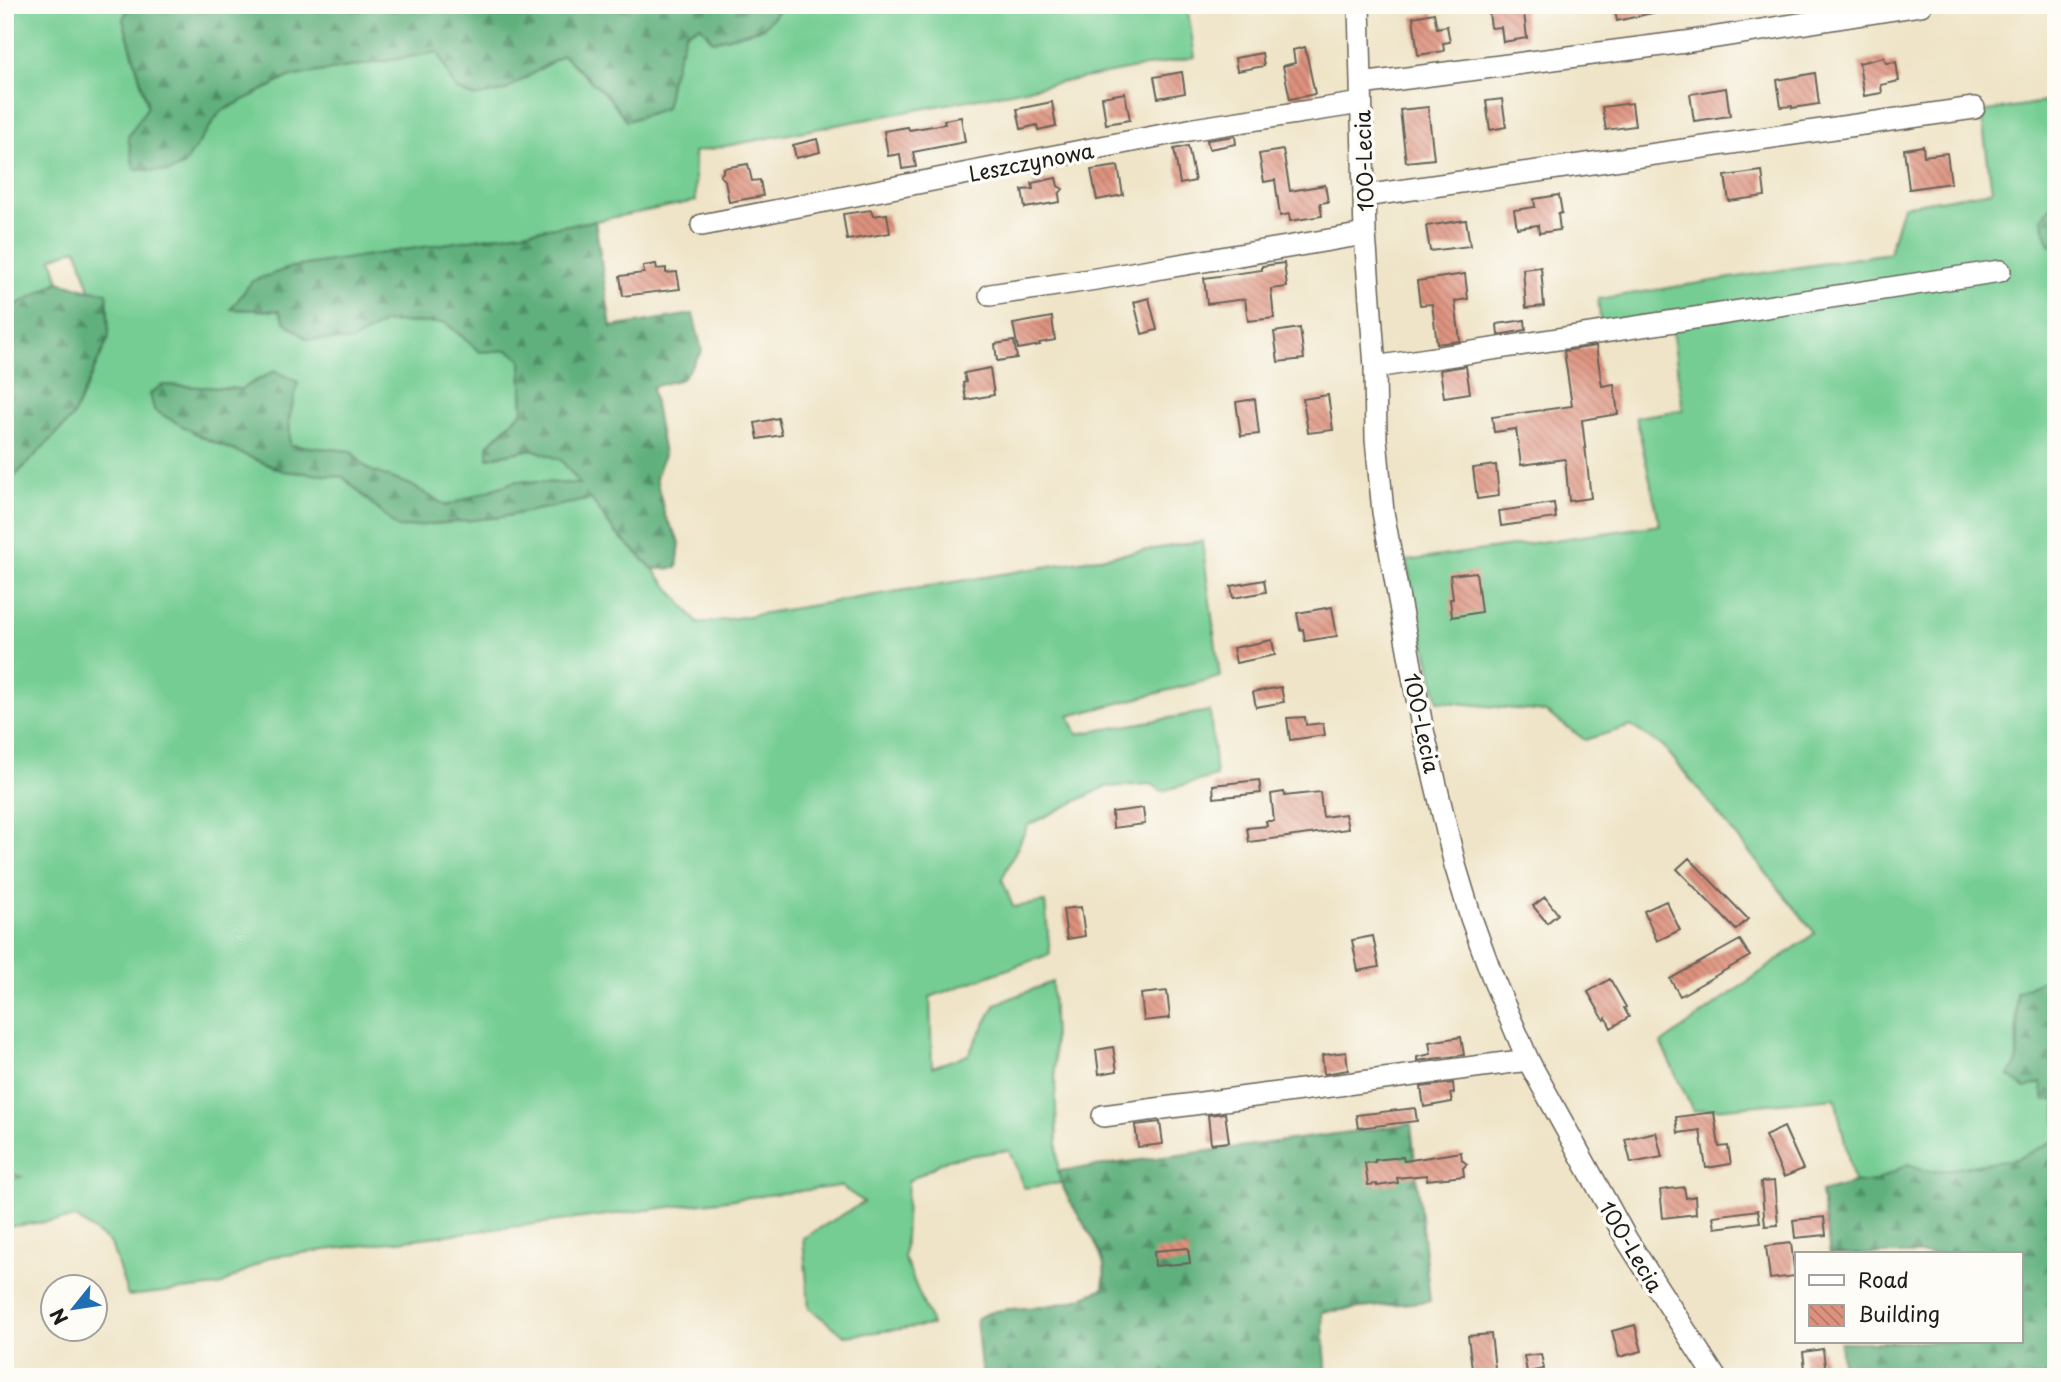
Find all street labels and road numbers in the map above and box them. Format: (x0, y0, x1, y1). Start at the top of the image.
street label: 100-Lecia (1345, 109, 1381, 212)
street label: Leszczynowa (966, 133, 1096, 189)
street label: 100-Lecia (1397, 670, 1449, 776)
street label: 100-Lecia (1592, 1194, 1672, 1298)

